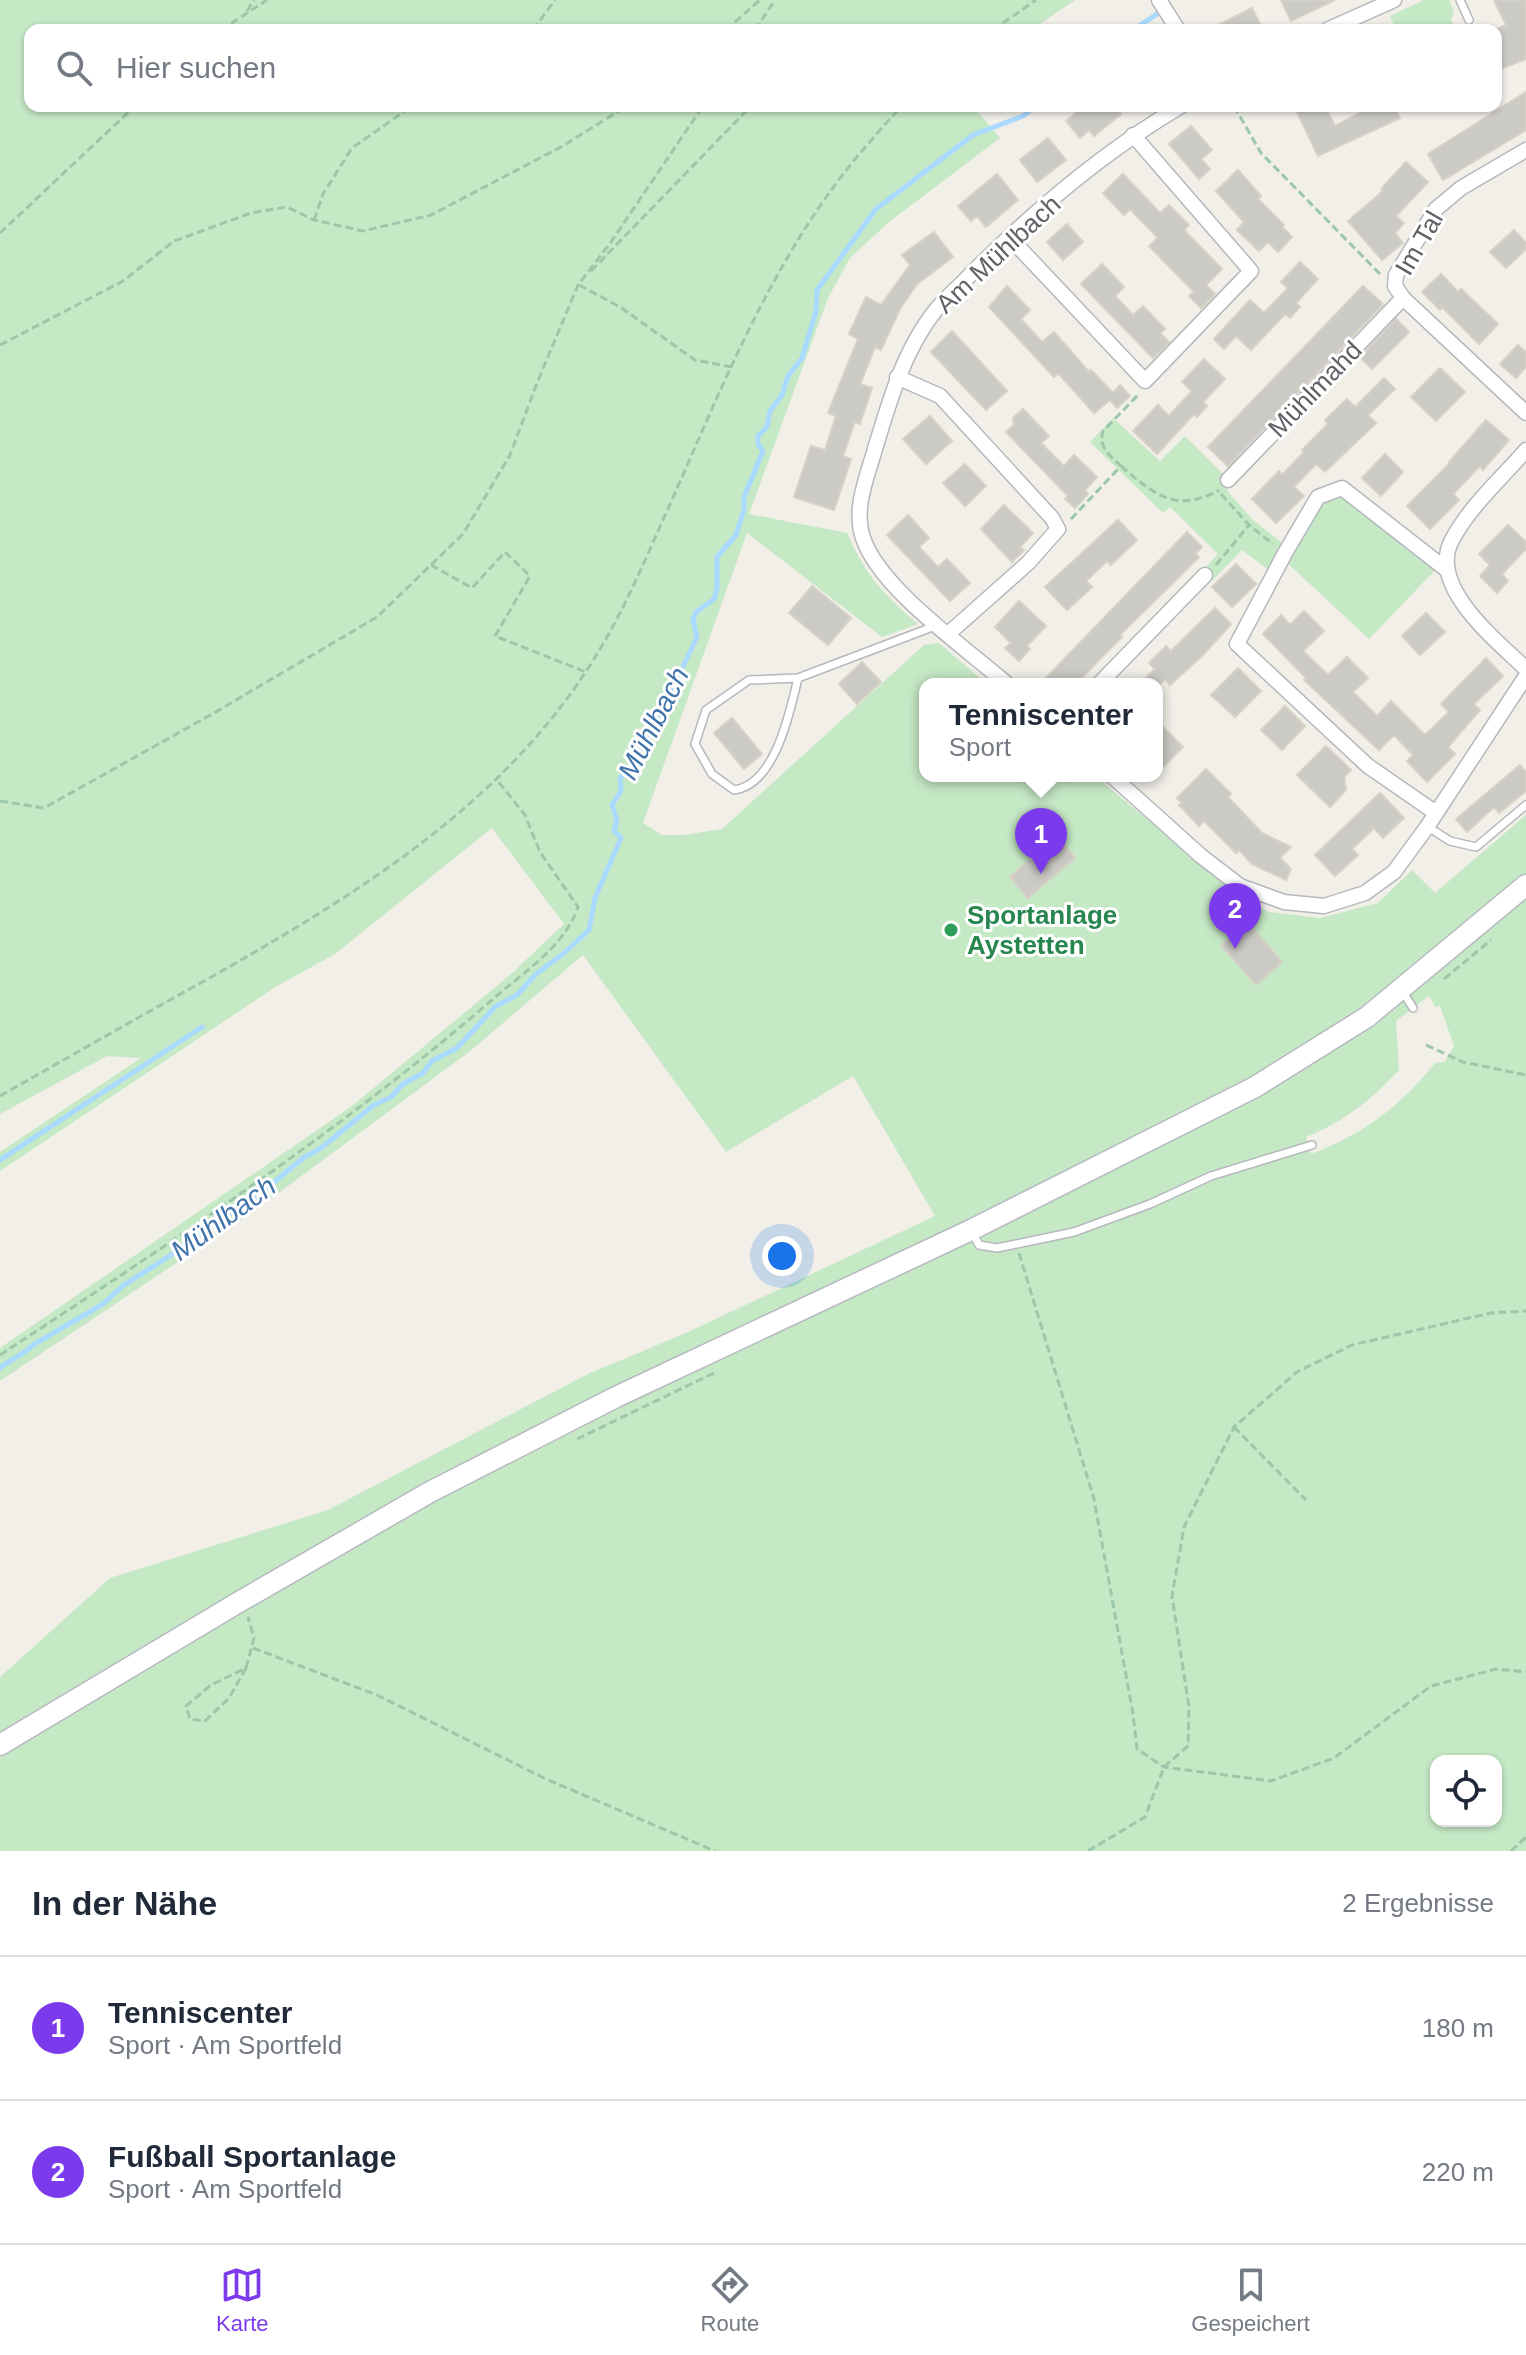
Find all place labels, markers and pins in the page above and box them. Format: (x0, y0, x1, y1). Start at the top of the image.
pin: 1 (1015, 808, 1067, 874)
pin: 2 (1209, 883, 1261, 949)
place label: Sportanlage Aystetten (967, 900, 1117, 960)
marker: Sportanlage Aystetten (942, 921, 960, 939)

